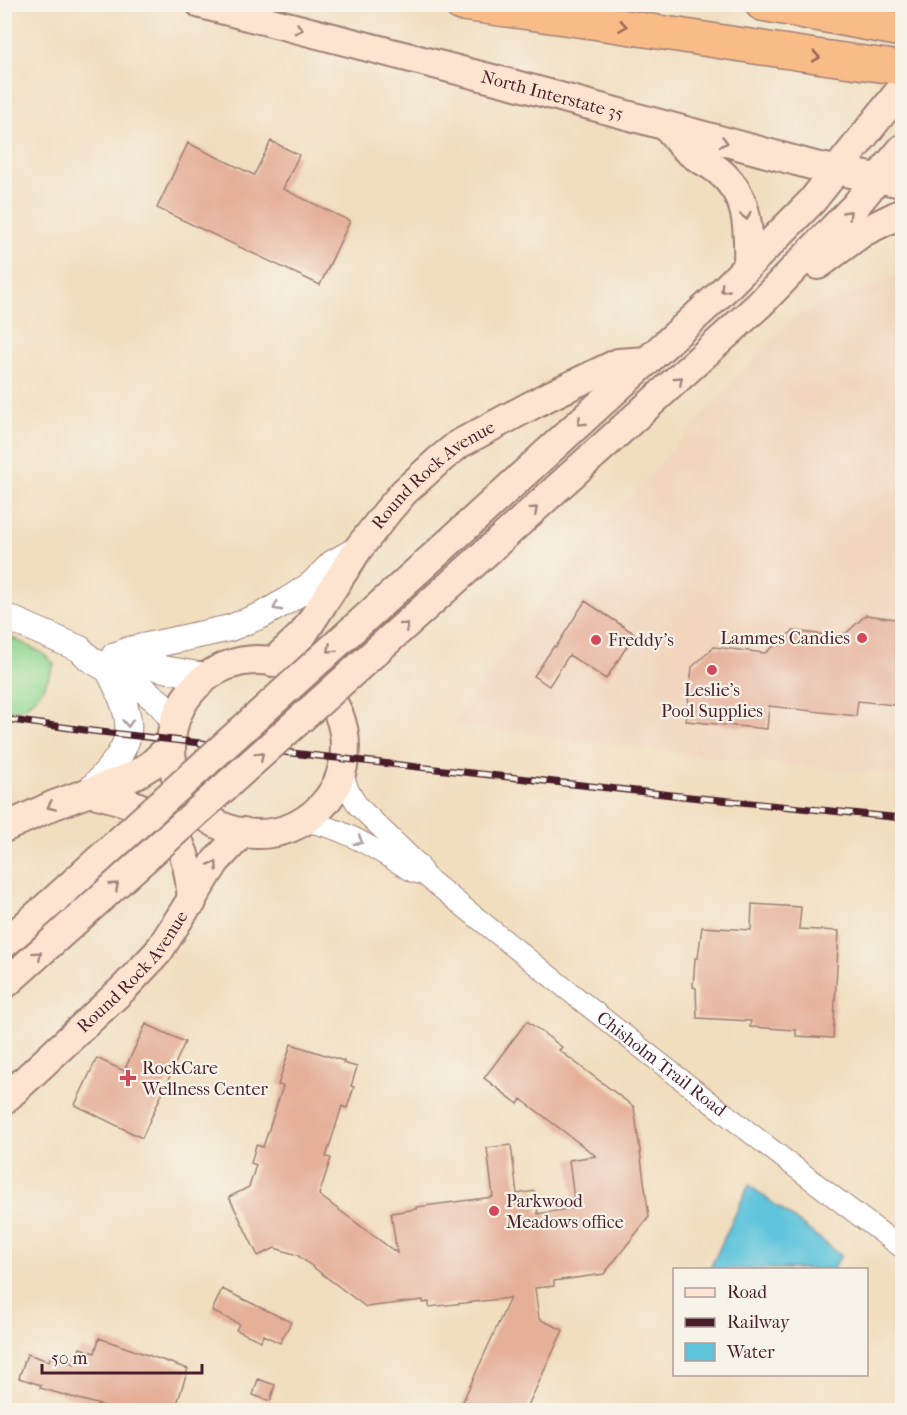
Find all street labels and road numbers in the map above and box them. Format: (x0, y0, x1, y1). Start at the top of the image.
street label: North Interstate 35 (479, 66, 626, 125)
street label: Round Rock Avenue (367, 417, 499, 534)
street label: Round Rock Avenue (73, 907, 193, 1037)
street label: Chisholm Trail Road (592, 1007, 730, 1121)

